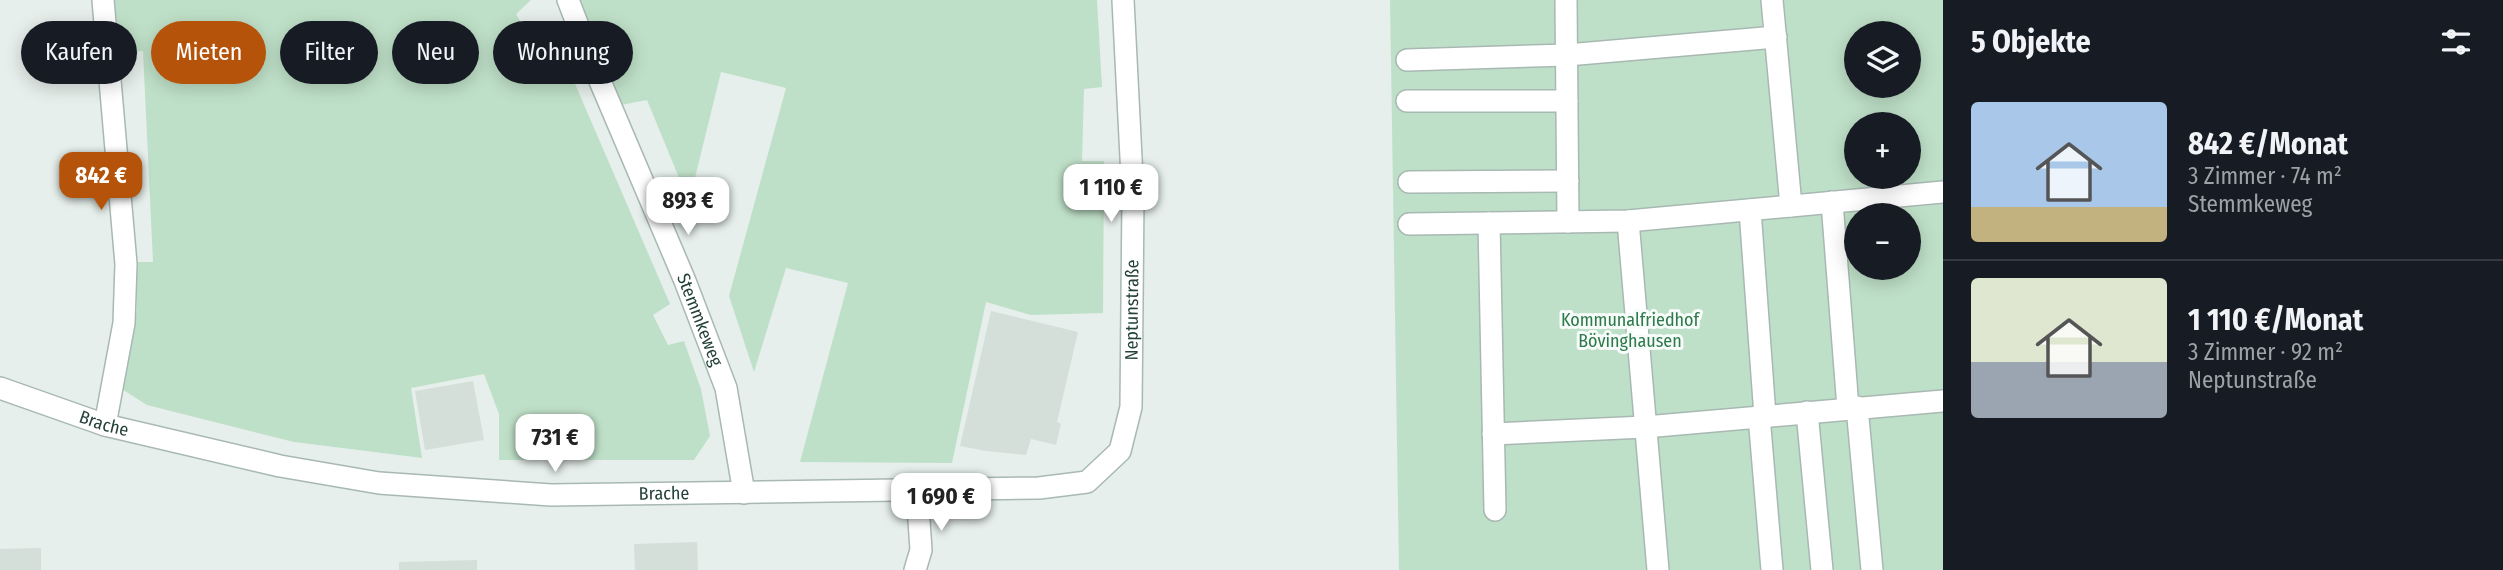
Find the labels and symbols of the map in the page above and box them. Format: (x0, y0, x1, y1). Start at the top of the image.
pin: 842 € (52, 152, 150, 212)
pin: 1 110 € (1046, 164, 1176, 224)
pin: 893 € (639, 177, 737, 237)
street label: Neptunstraße (1120, 259, 1143, 361)
street label: Stemmkeweg (672, 270, 728, 370)
park label: Kommunalfriedhof Bövinghausen (1561, 309, 1701, 352)
street label: Brache (76, 406, 131, 441)
pin: 731 € (506, 414, 604, 474)
pin: 1 690 € (876, 474, 1006, 533)
street label: Brache (639, 482, 690, 505)

